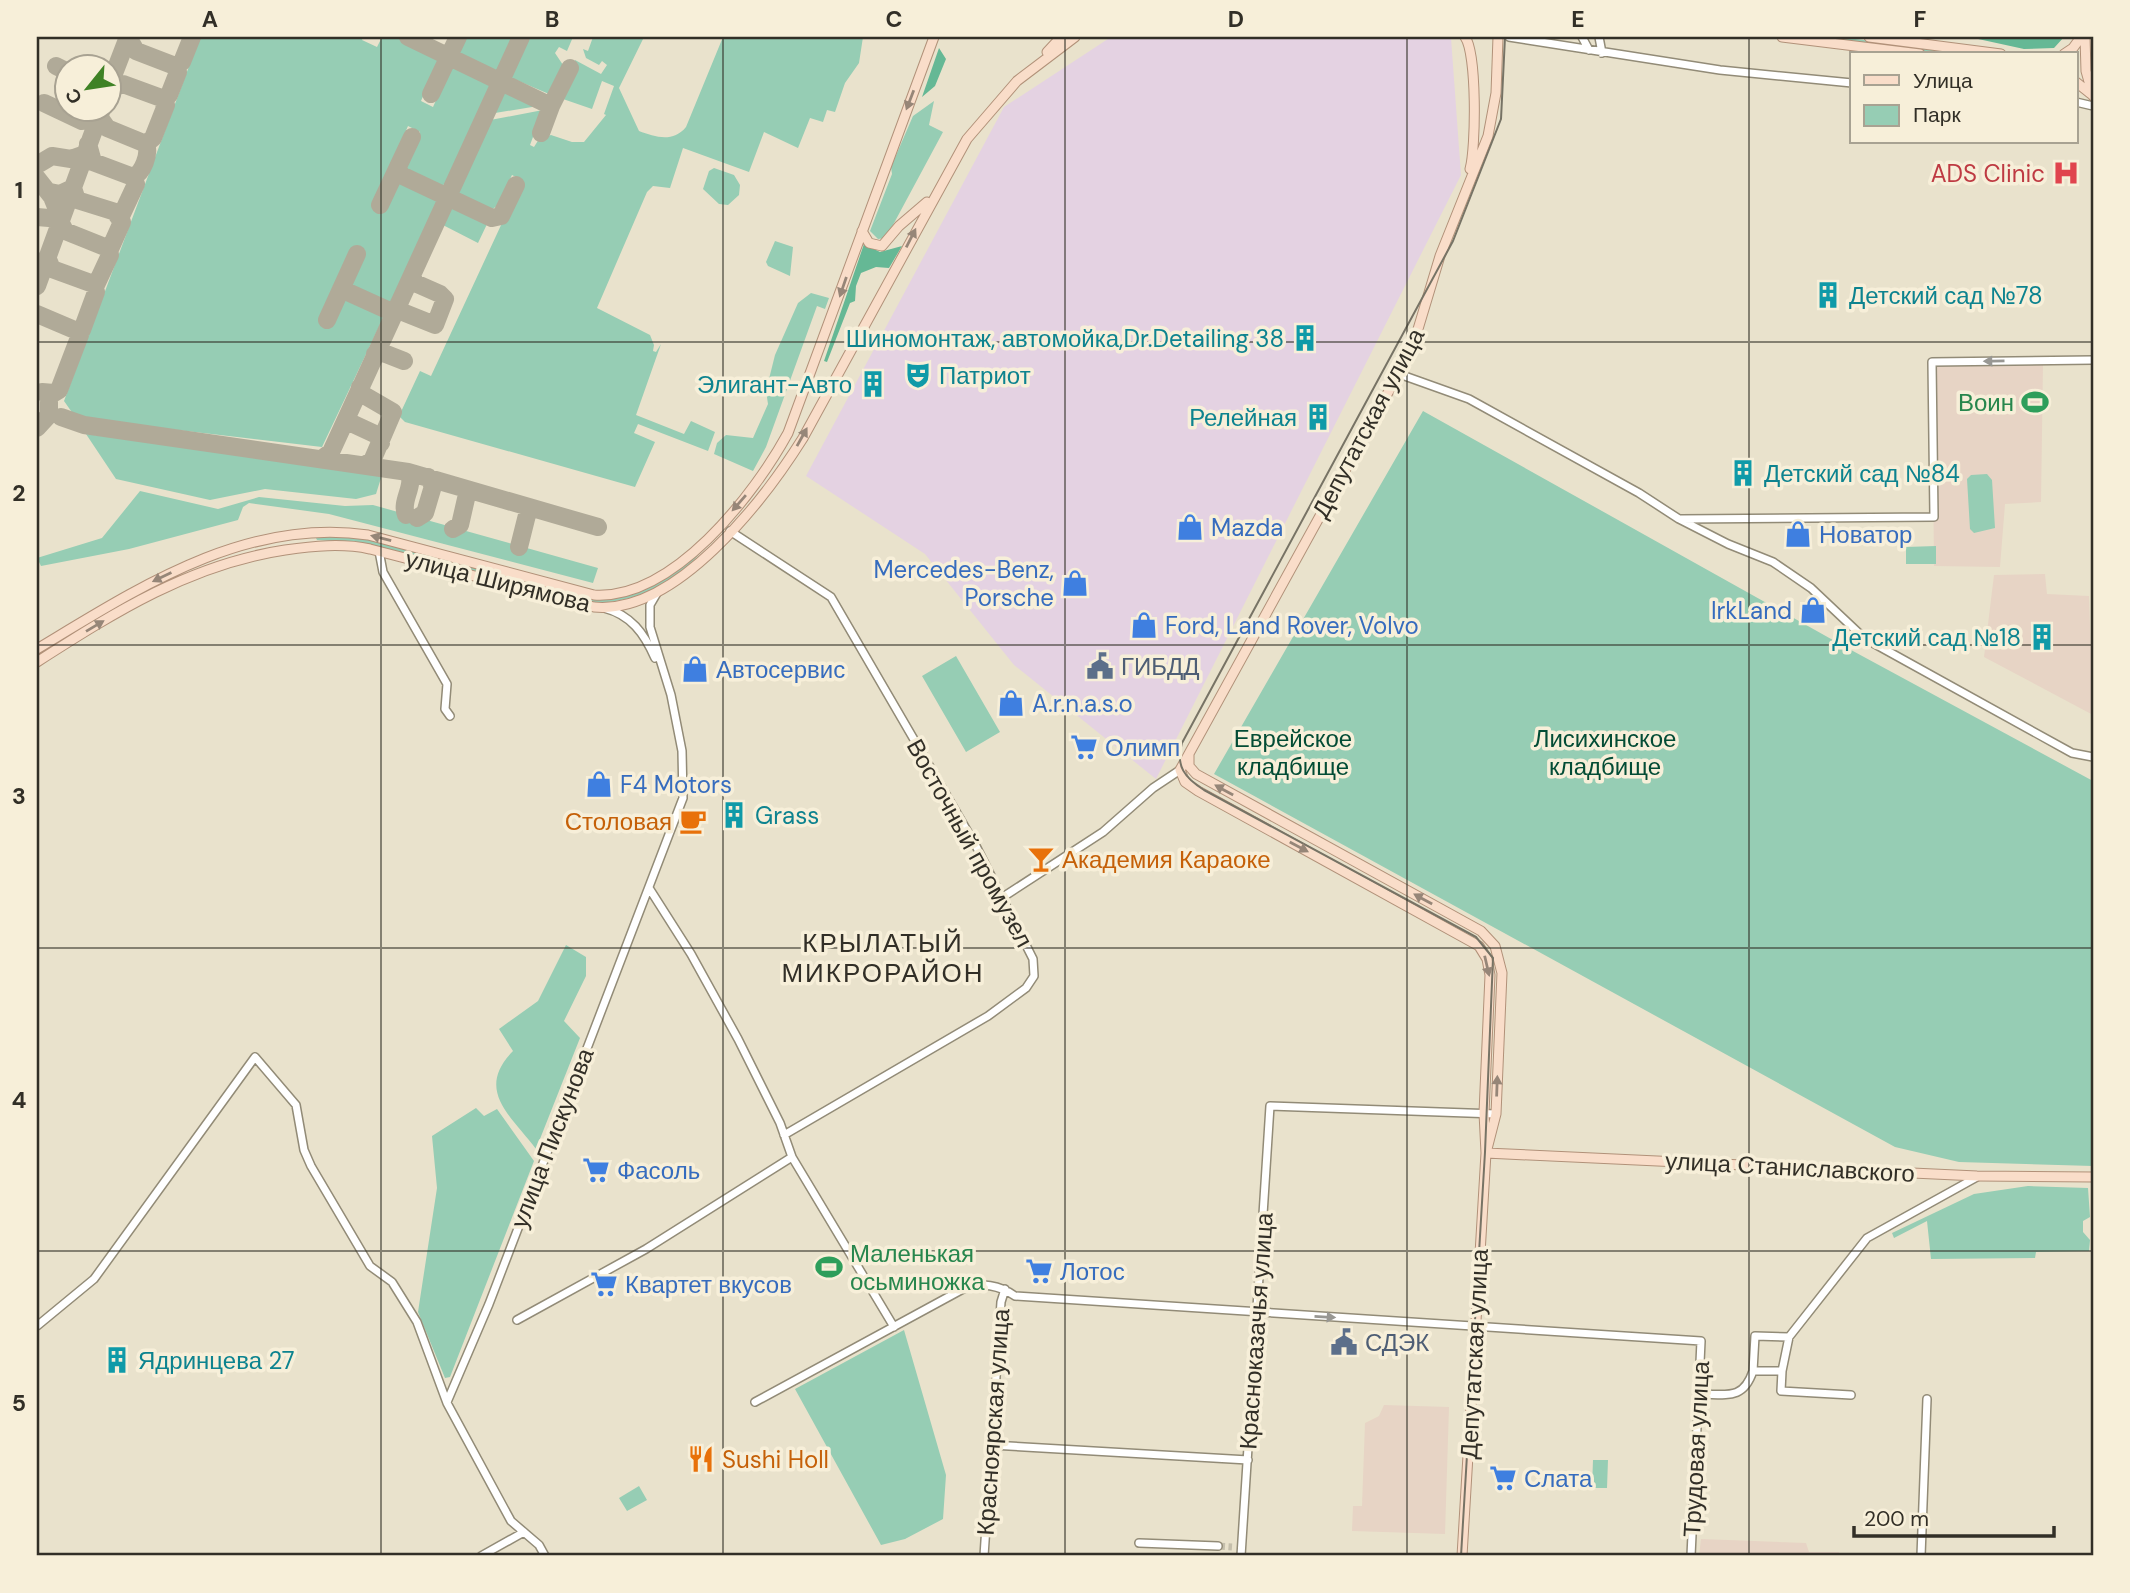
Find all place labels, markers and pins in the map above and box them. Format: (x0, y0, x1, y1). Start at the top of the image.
place label: ADS Clinic (1931, 158, 2045, 189)
hospital icon: ADS Clinic (2051, 158, 2081, 188)
building icon: Детский сад №78 (1813, 280, 1843, 310)
place label: Детский сад №78 (1849, 280, 2043, 311)
place label: Шиномонтаж, автомойка,Dr.Detailing 38 (846, 323, 1284, 354)
building icon: Шиномонтаж, автомойка,Dr.Detailing 38 (1290, 323, 1320, 353)
theatre icon: Патриот (903, 360, 933, 390)
place label: Патриот (939, 360, 1031, 391)
place label: Элигант-Авто (697, 369, 852, 400)
building icon: Элигант-Авто (858, 369, 888, 399)
place label: Воин (1958, 387, 2014, 418)
sports icon: Воин (2020, 387, 2050, 417)
place label: Релейная (1189, 402, 1297, 433)
building icon: Релейная (1303, 402, 1333, 432)
building icon: Детский сад №84 (1728, 458, 1758, 488)
place label: Детский сад №84 (1764, 458, 1960, 489)
shop icon: Mazda (1175, 512, 1205, 542)
place label: Mazda (1211, 512, 1283, 543)
shop icon: Новатор (1783, 519, 1813, 549)
place label: Новатор (1819, 519, 1912, 550)
place label: Mercedes-Benz, Porsche (873, 554, 1054, 613)
shop icon: Mercedes-Benz, Porsche (1060, 568, 1090, 598)
place label: IrkLand (1711, 595, 1792, 626)
shop icon: IrkLand (1798, 595, 1828, 625)
shop icon: Ford, Land Rover, Volvo (1129, 610, 1159, 640)
place label: Ford, Land Rover, Volvo (1165, 610, 1419, 641)
place label: Детский сад №18 (1832, 622, 2021, 653)
building icon: Детский сад №18 (2027, 622, 2057, 652)
public building icon: ГИБДД (1085, 651, 1115, 681)
place label: ГИБДД (1121, 651, 1200, 682)
shop icon: Автосервис (680, 654, 710, 684)
place label: Автосервис (716, 654, 845, 685)
shop icon: A.r.n.a.s.o (996, 688, 1026, 718)
place label: A.r.n.a.s.o (1032, 688, 1133, 719)
supermarket icon: Олимп (1069, 732, 1099, 762)
place label: Олимп (1105, 732, 1180, 763)
shop icon: F4 Motors (584, 769, 614, 799)
place label: F4 Motors (620, 769, 732, 800)
building icon: Grass (719, 800, 749, 830)
place label: Grass (755, 800, 819, 831)
place label: Столовая (565, 806, 672, 837)
cafe icon: Столовая (678, 806, 708, 836)
bar icon: Академия Караоке (1026, 844, 1056, 874)
place label: Академия Караоке (1062, 844, 1271, 875)
supermarket icon: Фасоль (581, 1155, 611, 1185)
place label: Фасоль (617, 1155, 700, 1186)
place label: Маленькая осьминожка (850, 1238, 985, 1297)
sports icon: Маленькая осьминожка (814, 1252, 844, 1282)
supermarket icon: Лотос (1024, 1256, 1054, 1286)
place label: Лотос (1060, 1256, 1125, 1287)
supermarket icon: Квартет вкусов (589, 1269, 619, 1299)
place label: Квартет вкусов (625, 1269, 792, 1300)
public building icon: СДЭК (1329, 1327, 1359, 1357)
place label: СДЭК (1365, 1327, 1429, 1358)
building icon: Ядринцева 27 (102, 1345, 132, 1375)
place label: Ядринцева 27 (138, 1345, 295, 1376)
restaurant icon: Sushi Holl (686, 1444, 716, 1474)
place label: Sushi Holl (722, 1444, 829, 1475)
supermarket icon: Слата (1488, 1463, 1518, 1493)
place label: Слата (1524, 1463, 1593, 1494)

